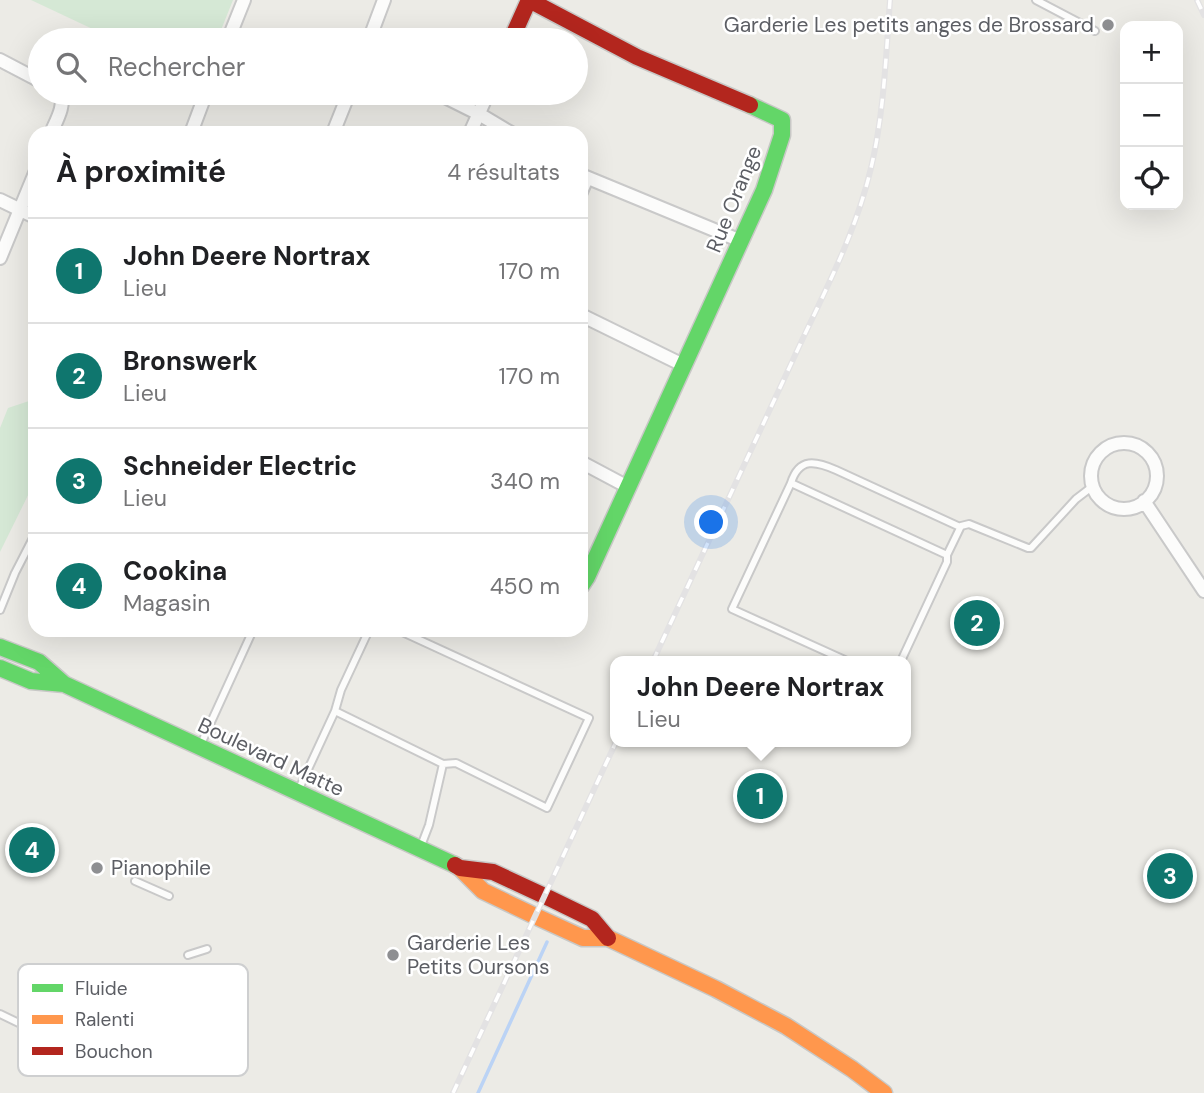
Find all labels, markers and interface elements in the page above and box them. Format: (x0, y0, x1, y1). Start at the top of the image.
place label: Garderie Les petits anges de Brossard (724, 11, 1094, 39)
marker: Garderie Les petits anges de Brossard (1100, 17, 1116, 33)
map controls (1120, 21, 1183, 210)
button: + (1120, 21, 1183, 84)
search box (28, 28, 588, 105)
icon: search (52, 48, 90, 86)
text: Rechercher (108, 50, 245, 84)
button: − (1120, 84, 1183, 147)
street label: Rue Orange (700, 141, 768, 257)
button: locate (1120, 147, 1183, 210)
text: À proximité (56, 152, 226, 191)
text: 4 résultats (447, 157, 560, 187)
text: John Deere Nortrax (123, 239, 370, 273)
text: 1 (75, 256, 83, 286)
text: 170 m (499, 256, 560, 286)
text: Lieu (123, 273, 167, 303)
text: Bronswerk (123, 344, 258, 378)
text: 2 (72, 361, 86, 391)
text: 170 m (499, 361, 560, 391)
text: Lieu (123, 378, 167, 408)
text: Schneider Electric (123, 449, 357, 483)
text: 3 (72, 466, 86, 496)
text: 340 m (490, 466, 560, 496)
text: Lieu (123, 483, 167, 513)
your location (694, 505, 728, 539)
text: Cookina (123, 554, 227, 588)
text: 4 (72, 571, 86, 601)
text: 450 m (490, 571, 560, 601)
text: Magasin (123, 588, 210, 618)
pin: 2 (954, 597, 1000, 649)
popup (610, 656, 911, 747)
text: John Deere Nortrax (637, 670, 884, 704)
text: Lieu (637, 704, 681, 734)
street label: Boulevard Matte (193, 711, 349, 803)
pin: 1 (737, 770, 783, 822)
pin: 4 (9, 824, 55, 876)
pin: 3 (1147, 850, 1193, 902)
place label: Pianophile (111, 854, 211, 882)
marker: Pianophile (89, 860, 105, 876)
place label: Garderie Les Petits Oursons (407, 929, 549, 981)
marker: Garderie Les Petits Oursons (385, 947, 401, 963)
legend (18, 964, 248, 1076)
text: Fluide (75, 976, 128, 1001)
text: Ralenti (75, 1007, 134, 1032)
text: Bouchon (75, 1039, 153, 1064)

